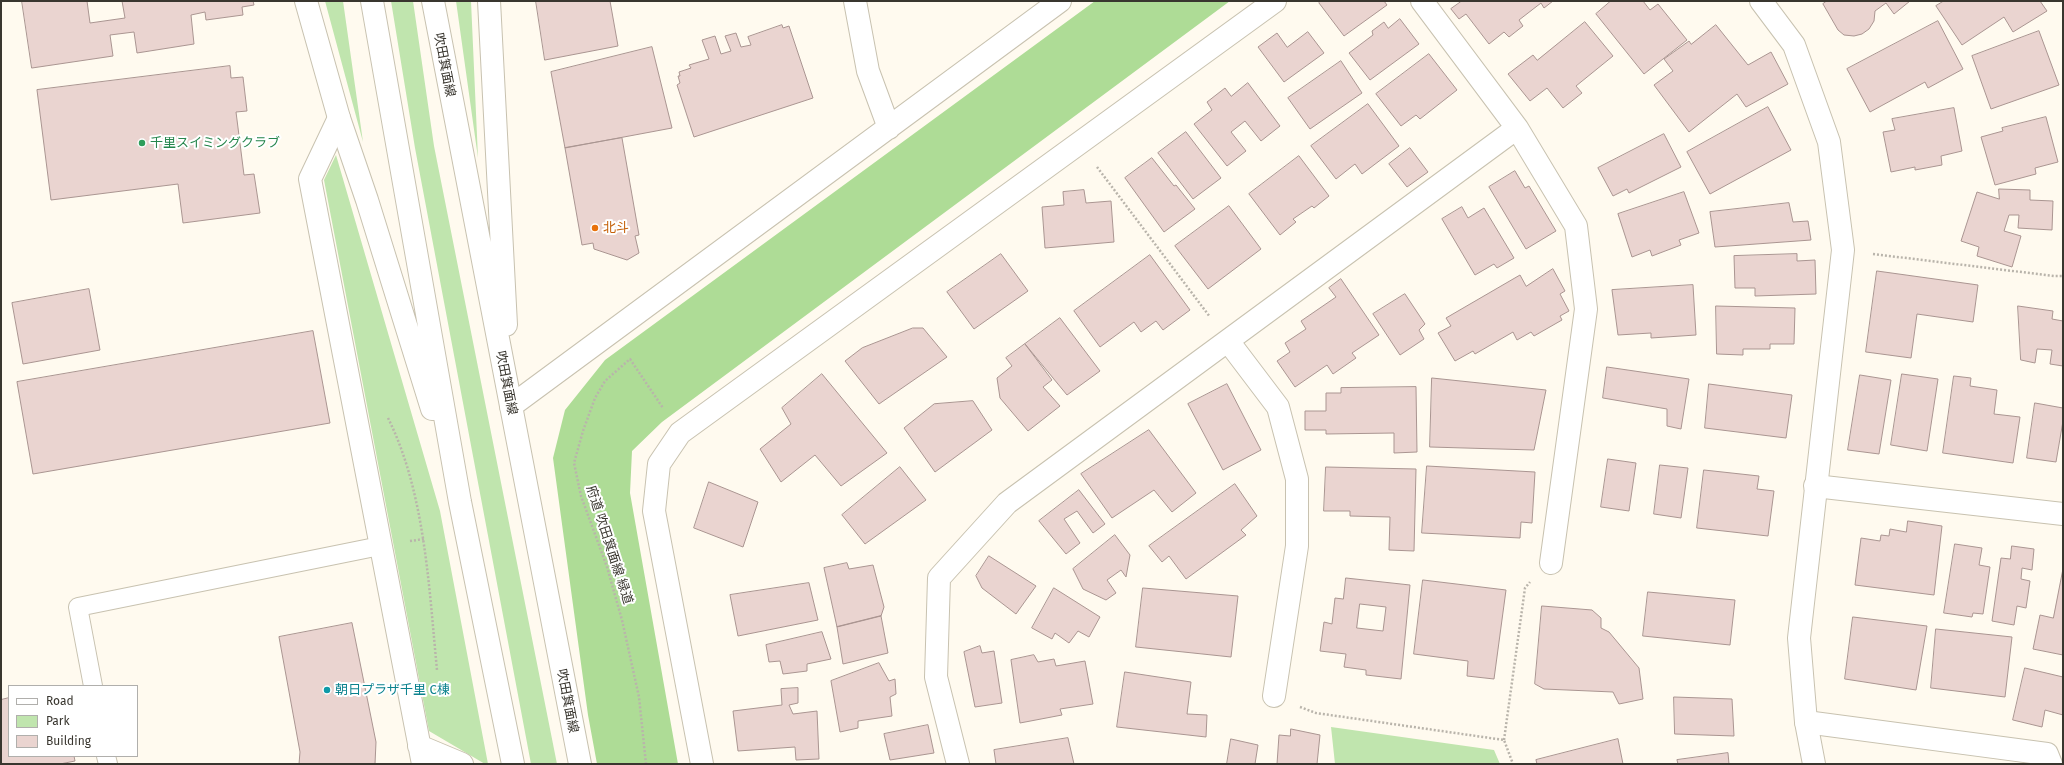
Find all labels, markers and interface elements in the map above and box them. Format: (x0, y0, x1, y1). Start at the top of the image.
street label: 吹田箕面線 (430, 32, 458, 98)
place label: 千里スイミングクラブ (150, 135, 280, 151)
marker: 千里スイミングクラブ (137, 138, 147, 148)
place label: 北斗 (603, 220, 629, 236)
marker: 北斗 (590, 223, 600, 233)
street label: 吹田箕面線 (492, 350, 520, 416)
street label: 府道 吹田箕面線 緑道 (582, 484, 636, 606)
street label: 吹田箕面線 (553, 668, 581, 734)
place label: 朝日プラザ千里 C棟 (335, 682, 450, 698)
legend (8, 685, 138, 757)
marker: 朝日プラザ千里 C棟 (322, 685, 332, 695)
text: Road (46, 694, 74, 708)
text: Park (46, 714, 70, 728)
text: Building (46, 734, 91, 748)

